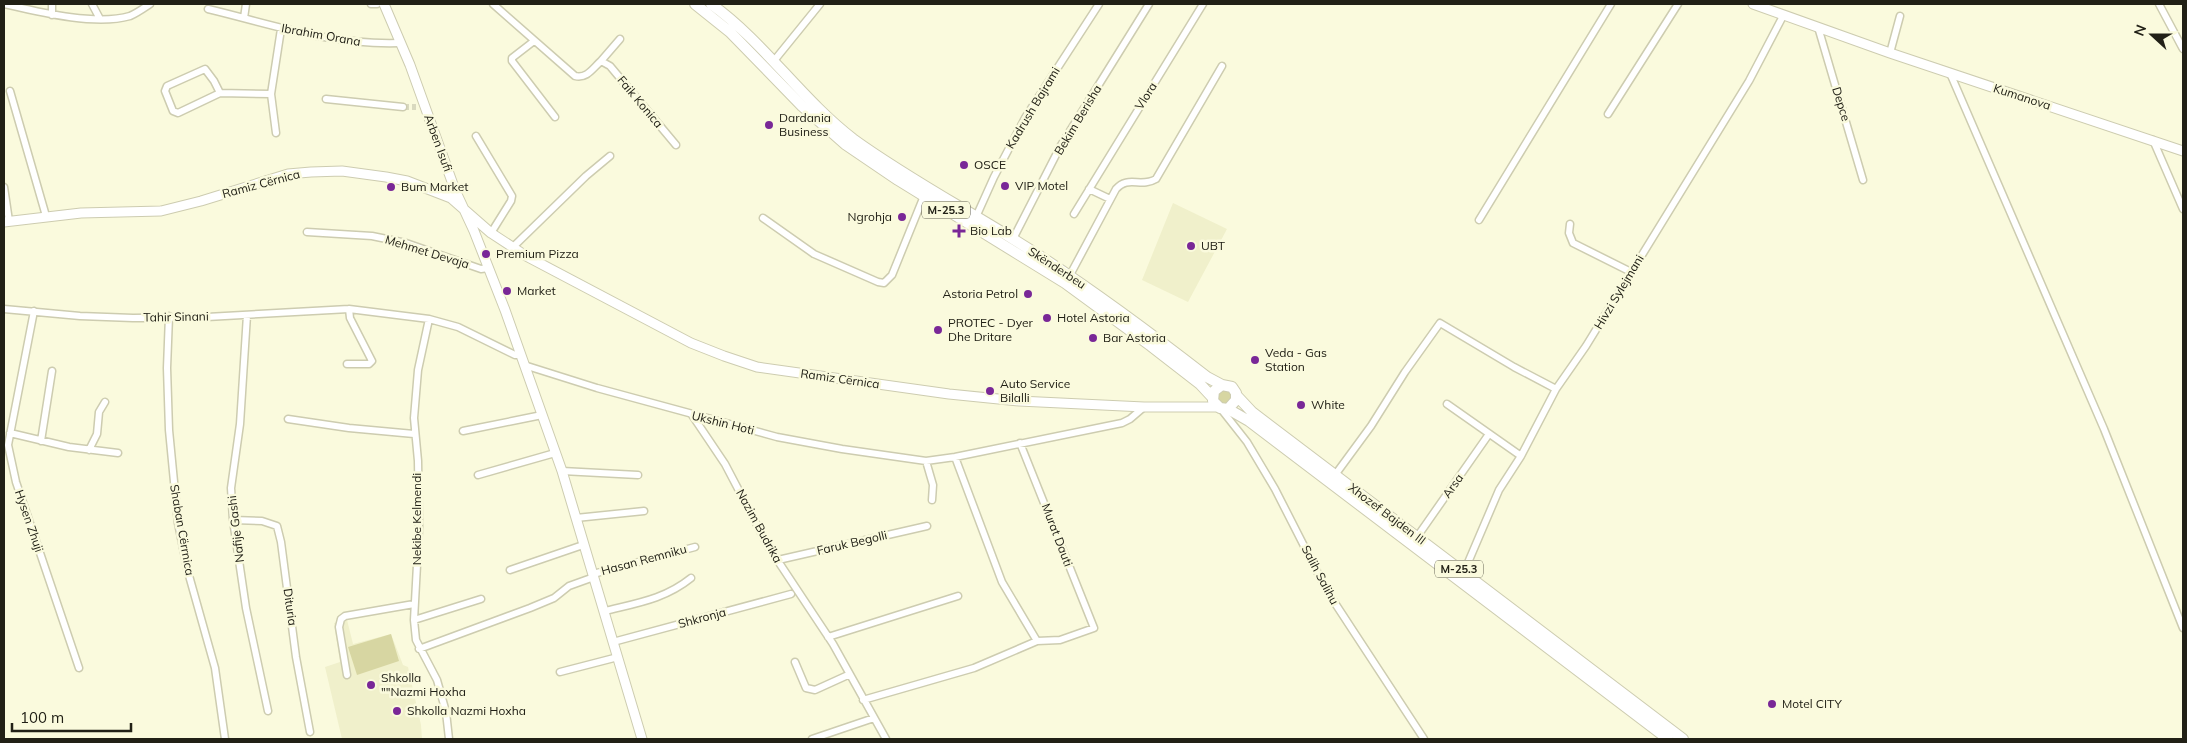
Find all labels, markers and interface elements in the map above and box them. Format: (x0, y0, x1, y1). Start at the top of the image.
north arrow (2127, 10, 2177, 60)
street label: Ibrahim Orana (280, 20, 362, 49)
text: N (2130, 22, 2150, 39)
street label: Kadrush Bajrami (1002, 64, 1063, 151)
street label: Faik Konica (614, 73, 666, 131)
street label: Vlora (1131, 79, 1160, 112)
street label: Kumanova (1992, 80, 2053, 113)
street label: Bekim Berisha (1051, 82, 1104, 158)
street label: Depce (1829, 85, 1854, 123)
place label: Dardania Business (779, 110, 831, 139)
street label: Arben Isufi (421, 112, 456, 174)
marker: Dardania Business (763, 119, 775, 131)
place label: OSCE (974, 157, 1006, 172)
marker: OSCE (958, 159, 970, 171)
street label: Ramiz Cërnica (220, 166, 301, 201)
place label: VIP Motel (1015, 178, 1068, 193)
place label: Bum Market (401, 179, 468, 194)
marker: VIP Motel (999, 180, 1011, 192)
marker: Bum Market (385, 181, 397, 193)
road number: M-25.3 (922, 202, 970, 218)
place label: Ngrohja (848, 209, 892, 224)
marker: Ngrohja (896, 211, 908, 223)
place label: Bio Lab (970, 223, 1012, 238)
marker: Bio Lab (952, 224, 966, 238)
street label: Mehmet Devaja (383, 232, 471, 271)
place label: UBT (1201, 238, 1226, 253)
marker: UBT (1185, 240, 1197, 252)
street label: Skënderbeu (1026, 243, 1089, 292)
place label: Premium Pizza (496, 246, 579, 261)
marker: Premium Pizza (480, 248, 492, 260)
street label: Hivzi Sylejmani (1590, 252, 1647, 332)
place label: Market (517, 283, 556, 298)
marker: Market (501, 285, 513, 297)
place label: Astoria Petrol (943, 286, 1018, 301)
marker: Astoria Petrol (1022, 288, 1034, 300)
street label: Tahir Sinani (143, 308, 209, 325)
place label: Hotel Astoria (1057, 310, 1130, 325)
marker: Hotel Astoria (1041, 312, 1053, 324)
place label: PROTEC - Dyer Dhe Dritare (948, 315, 1033, 344)
marker: PROTEC - Dyer Dhe Dritare (932, 324, 944, 336)
place label: Bar Astoria (1103, 330, 1166, 345)
marker: Bar Astoria (1087, 332, 1099, 344)
place label: Veda - Gas Station (1265, 345, 1327, 374)
marker: Veda - Gas Station (1249, 354, 1261, 366)
street label: Ramiz Cërnica (799, 366, 881, 391)
place label: Auto Service Bilalli (1000, 376, 1070, 405)
marker: Auto Service Bilalli (984, 385, 996, 397)
place label: White (1311, 397, 1345, 412)
marker: White (1295, 399, 1307, 411)
street label: Ukshin Hoti (690, 408, 756, 438)
street label: Arsa (1439, 471, 1466, 501)
street label: Nekibe Kelmendi (409, 473, 424, 565)
street label: Xhozef Bajden III (1346, 480, 1429, 548)
street label: Shaban Cërrnica (167, 483, 198, 577)
street label: Nazim Budrika (733, 486, 786, 565)
street label: Hysen Zhuji (12, 488, 47, 554)
street label: Nafije Gashi (224, 495, 247, 563)
street label: Murat Dauti (1039, 501, 1076, 569)
street label: Faruk Begolli (815, 527, 889, 558)
street label: Hasan Remniku (599, 541, 688, 578)
street label: Salih Salihu (1299, 543, 1342, 607)
road number: M-25.3 (1435, 560, 1483, 578)
street label: Dituria (280, 587, 301, 626)
street label: Shkronja (676, 604, 727, 631)
place label: Shkolla ""Nazmi Hoxha (381, 670, 466, 699)
marker: Shkolla ""Nazmi Hoxha (365, 679, 377, 691)
place label: Motel CITY (1782, 696, 1842, 711)
marker: Motel CITY (1766, 698, 1778, 710)
scale bar (12, 700, 131, 732)
place label: Shkolla Nazmi Hoxha (407, 703, 526, 718)
marker: Shkolla Nazmi Hoxha (391, 705, 403, 717)
text: 100 m (20, 708, 64, 727)

